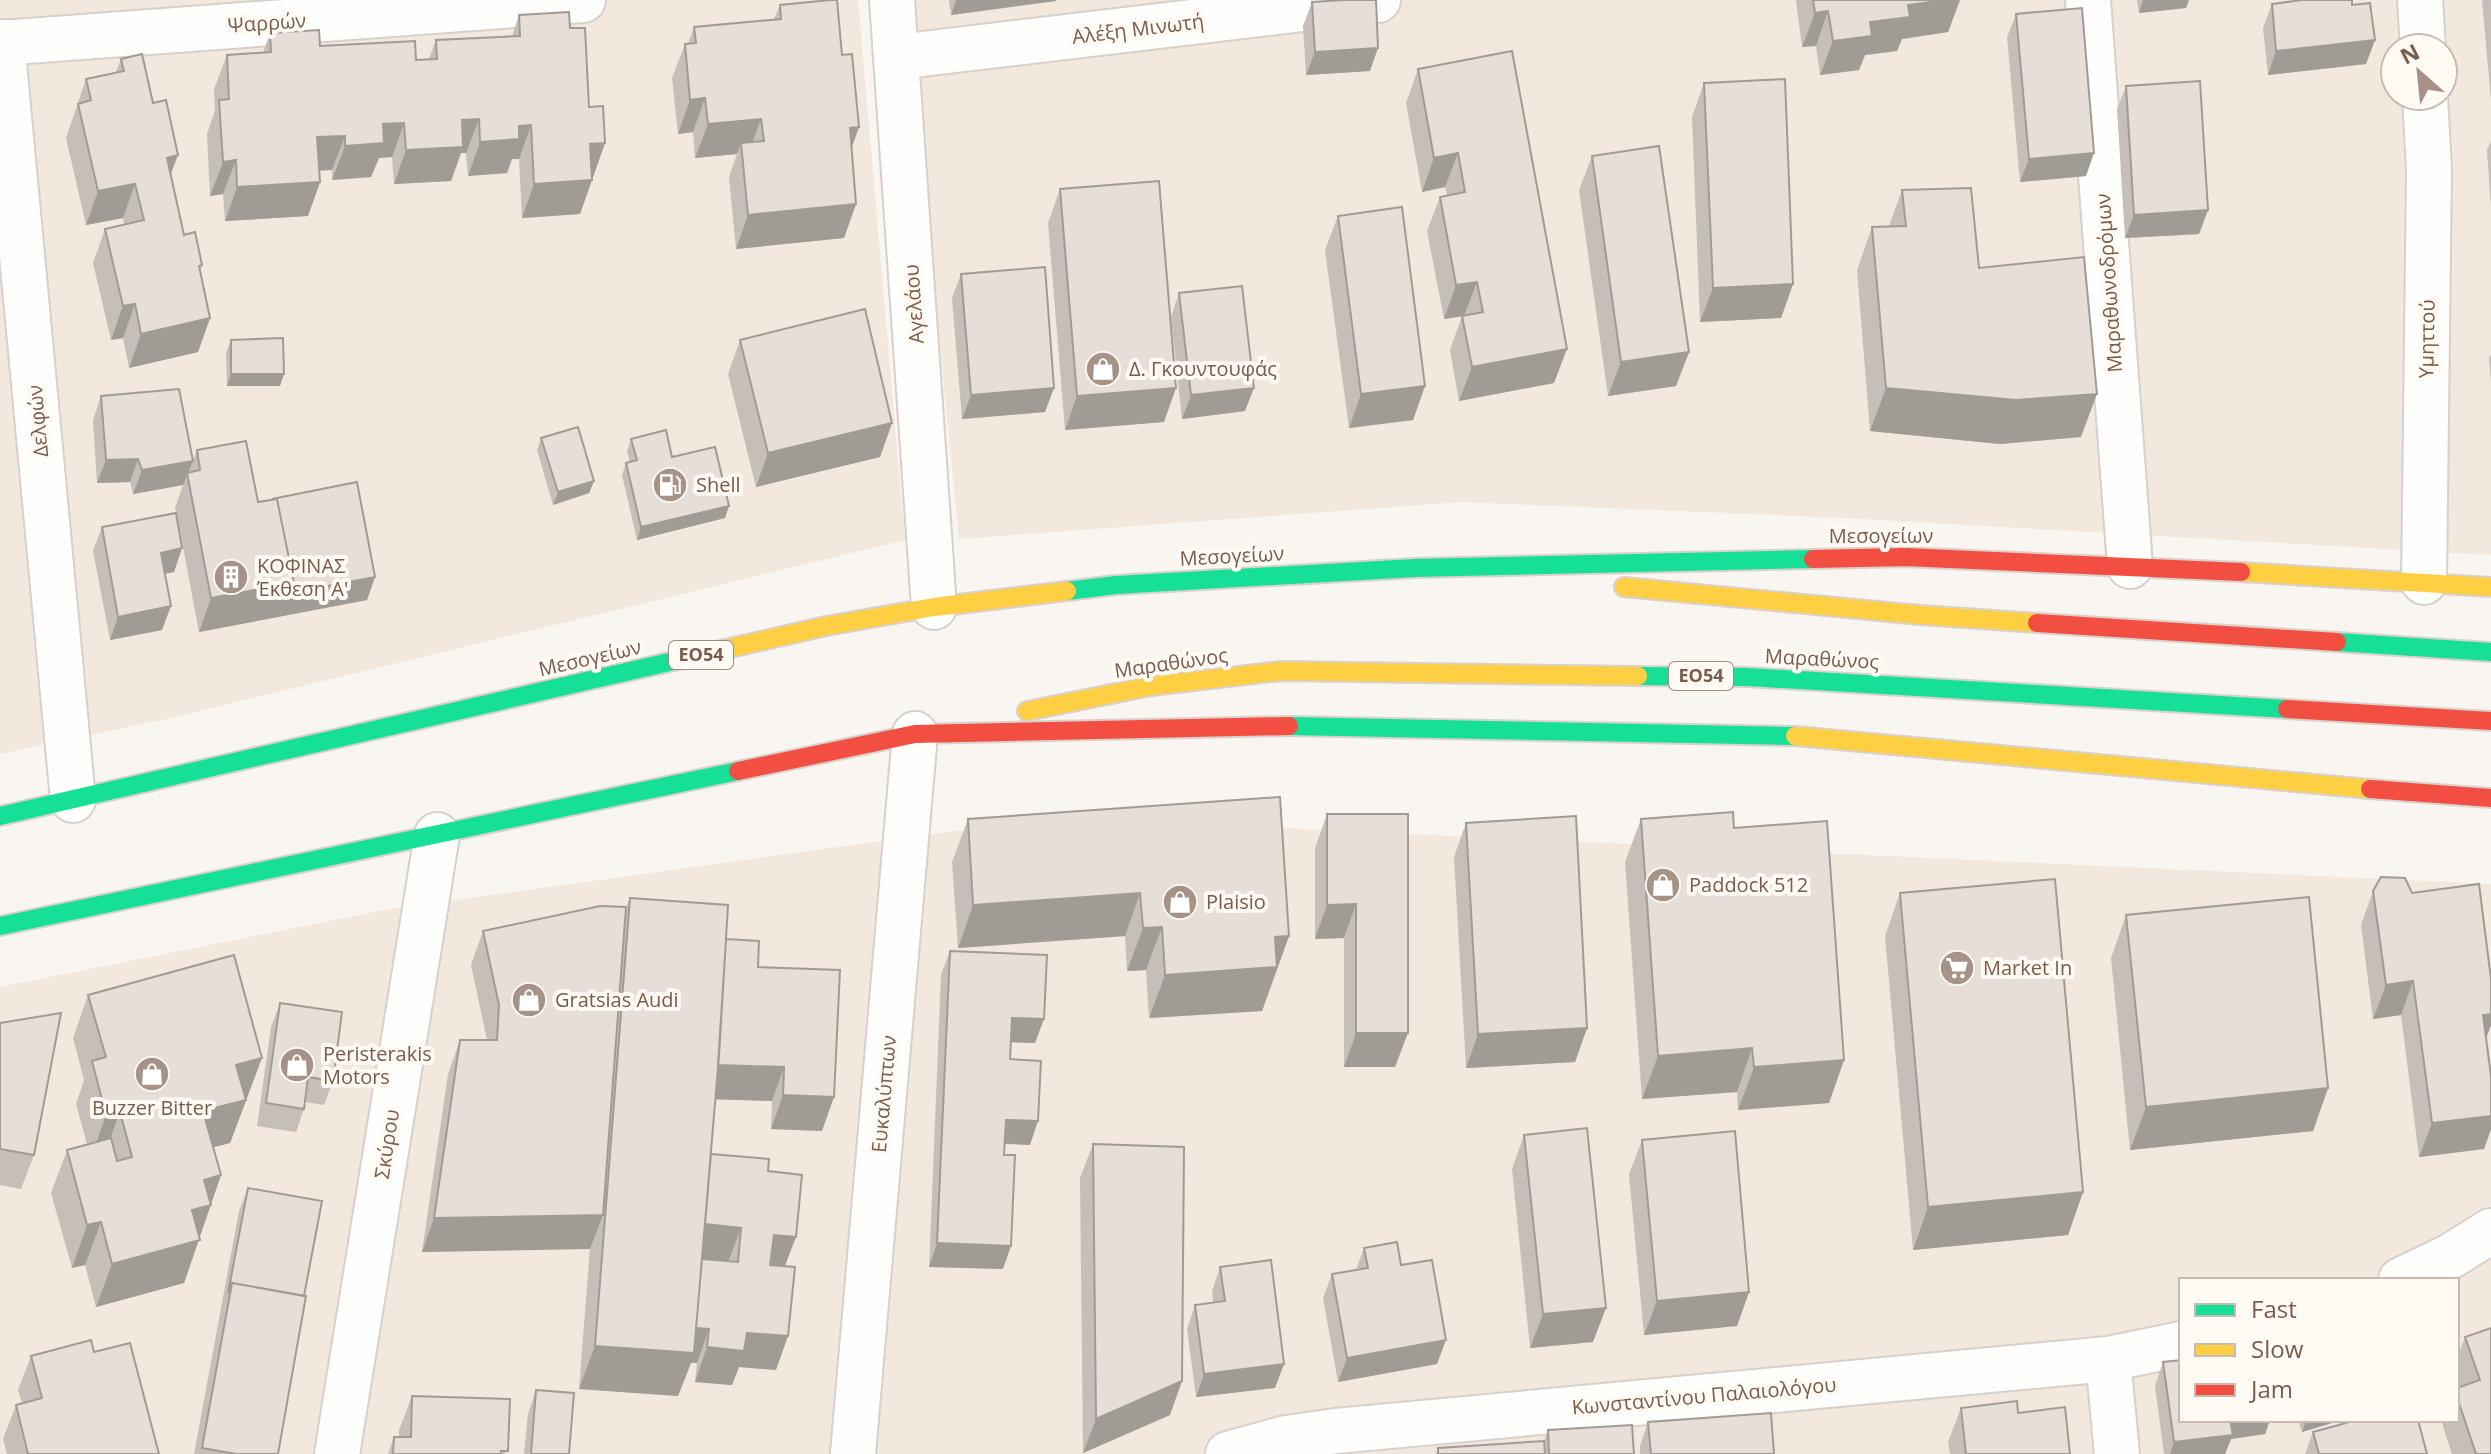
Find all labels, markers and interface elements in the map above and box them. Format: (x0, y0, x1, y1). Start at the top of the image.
street label: Ψαρρών (227, 6, 307, 39)
street label: Αλέξη Μινωτή (1070, 7, 1205, 50)
north arrow (2379, 32, 2459, 112)
text: N (2395, 36, 2424, 71)
street label: Μαραθωνοδρόμων (2089, 192, 2128, 373)
street label: Αγελάου (897, 263, 930, 345)
street label: Υμηττού (2412, 299, 2441, 379)
shop icon: Δ. Γκουντουφάς (1084, 350, 1122, 388)
place label: Δ. Γκουντουφάς (1129, 355, 1277, 382)
street label: Δελφών (21, 384, 54, 458)
fuel station icon: Shell (651, 466, 689, 504)
place label: Shell (696, 471, 741, 498)
street label: Μεσογείων (1829, 522, 1934, 549)
street label: Μεσογείων (1179, 539, 1285, 572)
place label: ΚΟΦΙΝΑΣ Έκθεση Α' (256, 552, 348, 602)
building icon: ΚΟΦΙΝΑΣ Έκθεση Α' (212, 558, 250, 596)
street label: Μεσογείων (536, 633, 644, 682)
road number: ΕΟ54 (669, 641, 733, 669)
street label: Μαραθώνος (1112, 641, 1230, 684)
street label: Μαραθώνος (1764, 642, 1880, 675)
road number: ΕΟ54 (1669, 662, 1733, 690)
shop icon: Paddock 512 (1644, 866, 1682, 904)
place label: Paddock 512 (1689, 871, 1808, 898)
shop icon: Plaisio (1161, 883, 1199, 921)
place label: Plaisio (1206, 888, 1266, 915)
supermarket icon: Market In (1938, 949, 1976, 987)
place label: Market In (1983, 954, 2072, 981)
shop icon: Gratsias Audi (510, 981, 548, 1019)
place label: Gratsias Audi (555, 986, 679, 1013)
street label: Ευκαλύπτων (865, 1034, 902, 1154)
place label: Peristerakis Motors (323, 1040, 432, 1090)
shop icon: Peristerakis Motors (278, 1046, 316, 1084)
shop icon: Buzzer Bitter (133, 1055, 171, 1093)
place label: Buzzer Bitter (92, 1094, 212, 1121)
street label: Σκύρου (368, 1107, 405, 1181)
legend (2179, 1278, 2459, 1422)
text: Fast (2251, 1292, 2297, 1325)
text: Slow (2251, 1332, 2304, 1365)
street label: Κωνσταντίνου Παλαιολόγου (1571, 1370, 1837, 1421)
text: Jam (2249, 1372, 2293, 1405)

